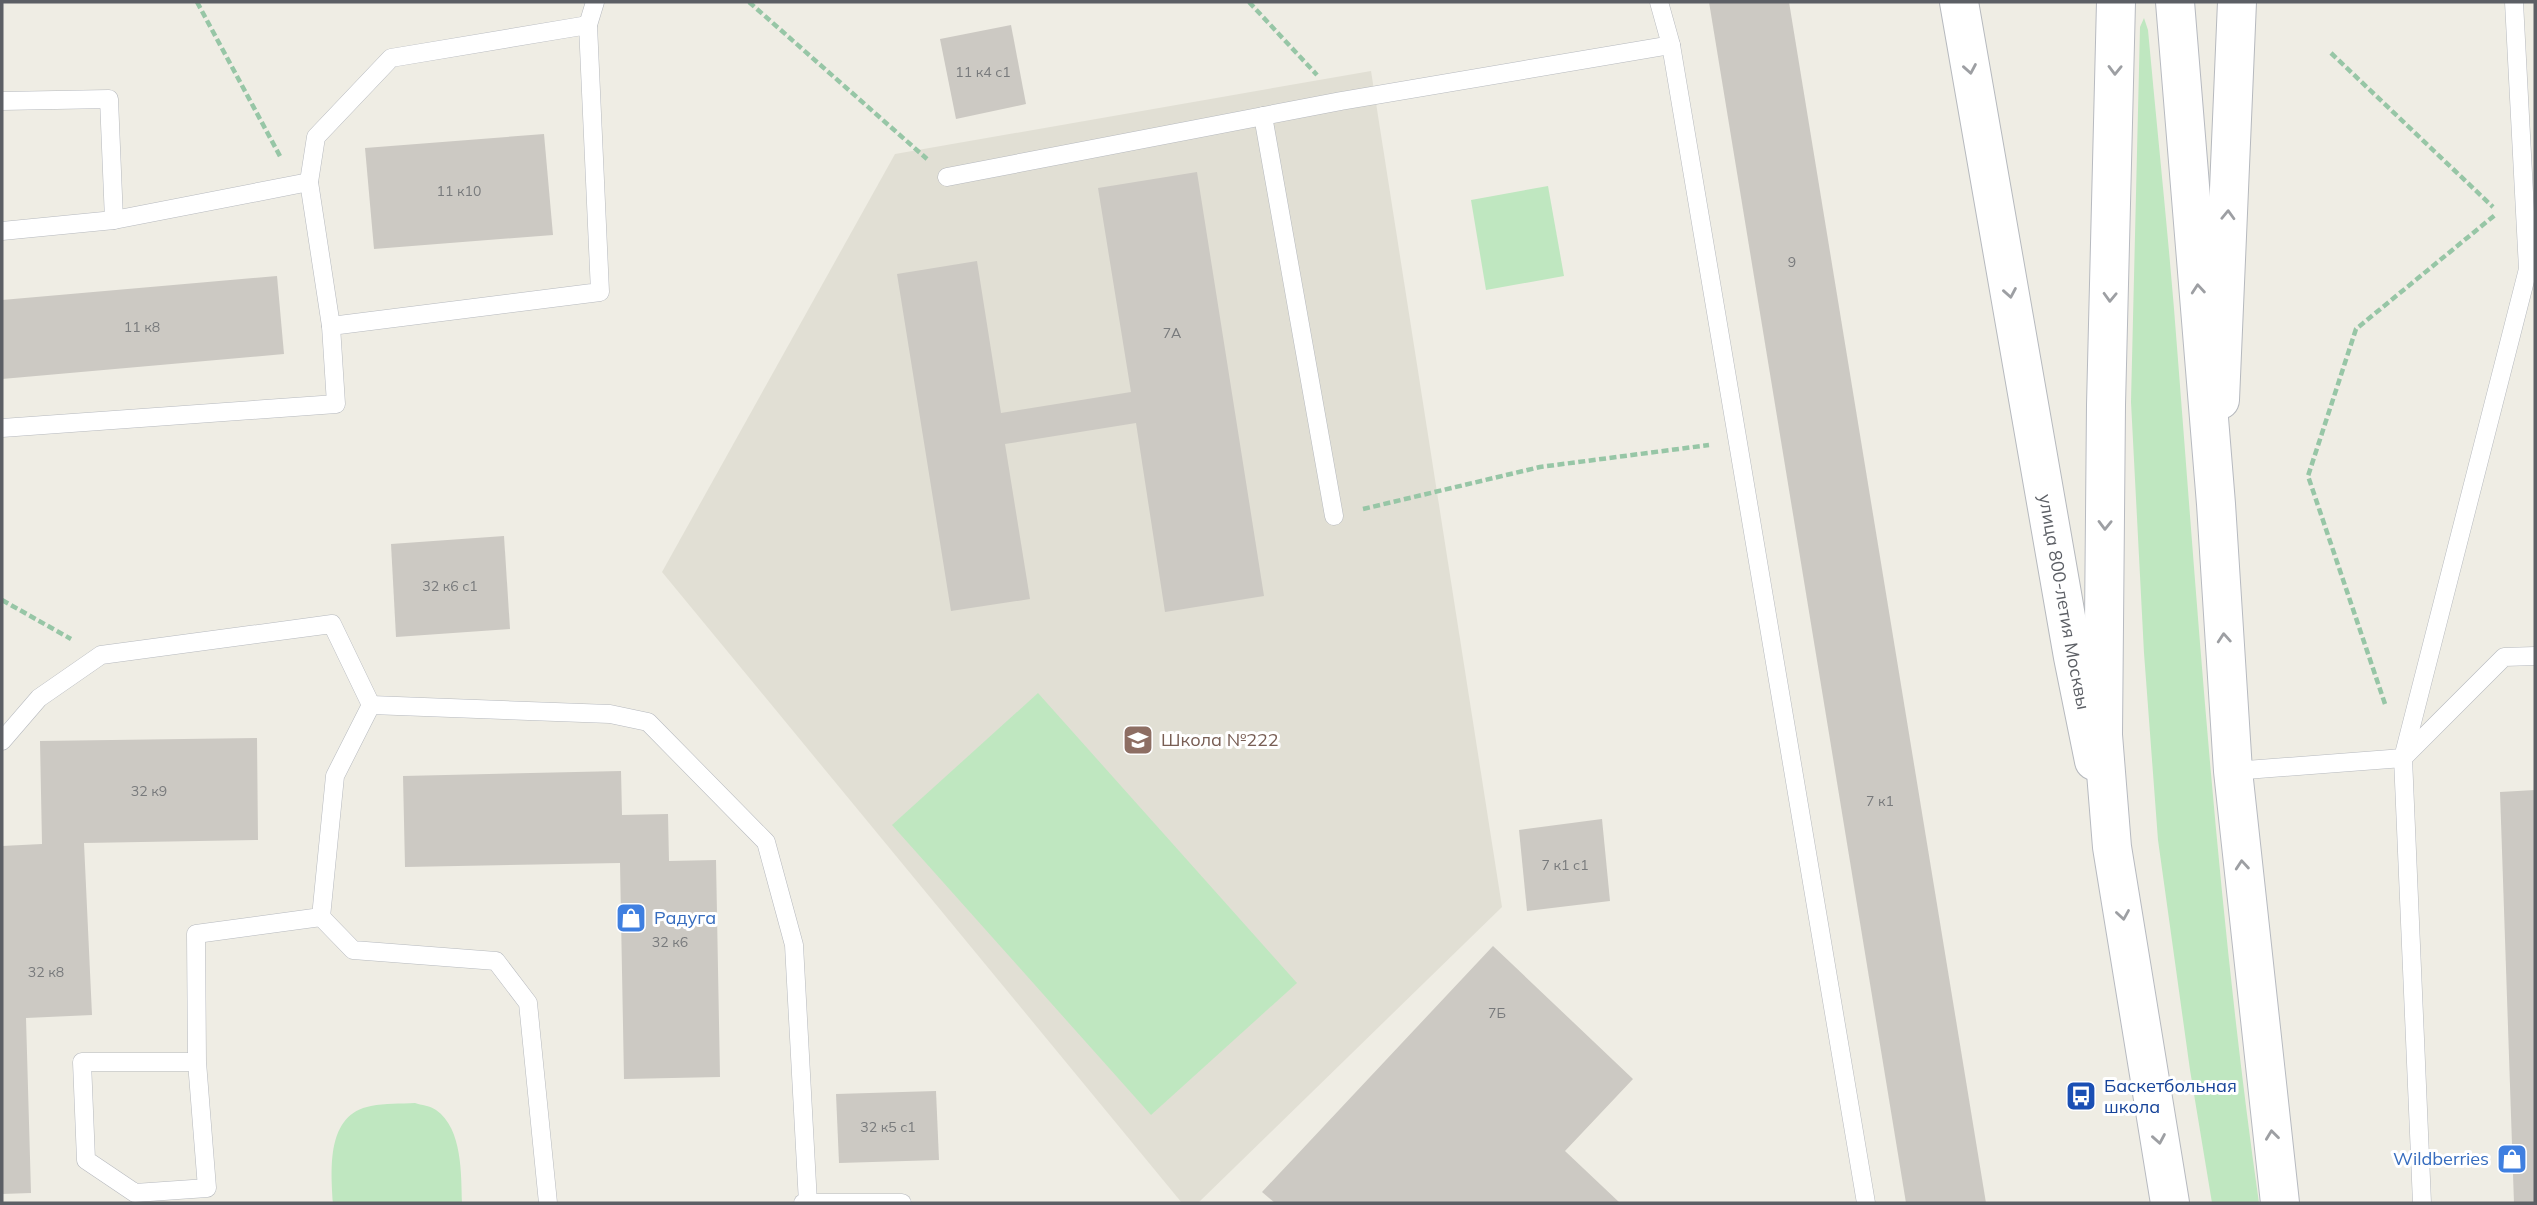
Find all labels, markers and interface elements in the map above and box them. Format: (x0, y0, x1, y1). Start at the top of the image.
house number: 11 к4 с1 (955, 63, 1011, 81)
one-way arrow (1962, 63, 1977, 75)
one-way arrow (2107, 65, 2122, 76)
house number: 11 к10 (437, 182, 481, 200)
one-way arrow (2221, 209, 2236, 220)
house number: 9 (1788, 253, 1796, 271)
one-way arrow (2191, 283, 2206, 294)
one-way arrow (2001, 287, 2016, 299)
one-way arrow (2102, 292, 2117, 303)
house number: 11 к8 (124, 318, 160, 336)
house number: 7А (1163, 324, 1182, 342)
street label: улица 800-летия Москвы (2034, 492, 2095, 712)
one-way arrow (2097, 520, 2113, 531)
house number: 32 к6 с1 (422, 577, 478, 595)
one-way arrow (2217, 632, 2232, 643)
school or university icon: Школа №222 (1121, 723, 1155, 757)
place label: Школа №222 (1161, 728, 1279, 751)
house number: 32 к9 (131, 782, 167, 800)
house number: 7 к1 (1866, 792, 1894, 810)
house number: 7 к1 с1 (1541, 856, 1589, 874)
one-way arrow (2235, 859, 2250, 870)
shop icon: Радуга (614, 901, 648, 935)
place label: Радуга (654, 906, 716, 929)
one-way arrow (2115, 909, 2130, 920)
house number: 32 к6 (652, 933, 688, 951)
house number: 32 к8 (28, 963, 64, 981)
house number: 7Б (1488, 1004, 1506, 1022)
place label: Баскетбольная школа (2104, 1074, 2237, 1118)
bus stop icon: Баскетбольная школа (2064, 1079, 2098, 1113)
house number: 32 к5 с1 (860, 1118, 916, 1136)
one-way arrow (2265, 1130, 2280, 1141)
one-way arrow (2151, 1133, 2166, 1145)
shop icon: Wildberries (2495, 1142, 2529, 1176)
place label: Wildberries (2393, 1147, 2489, 1170)

